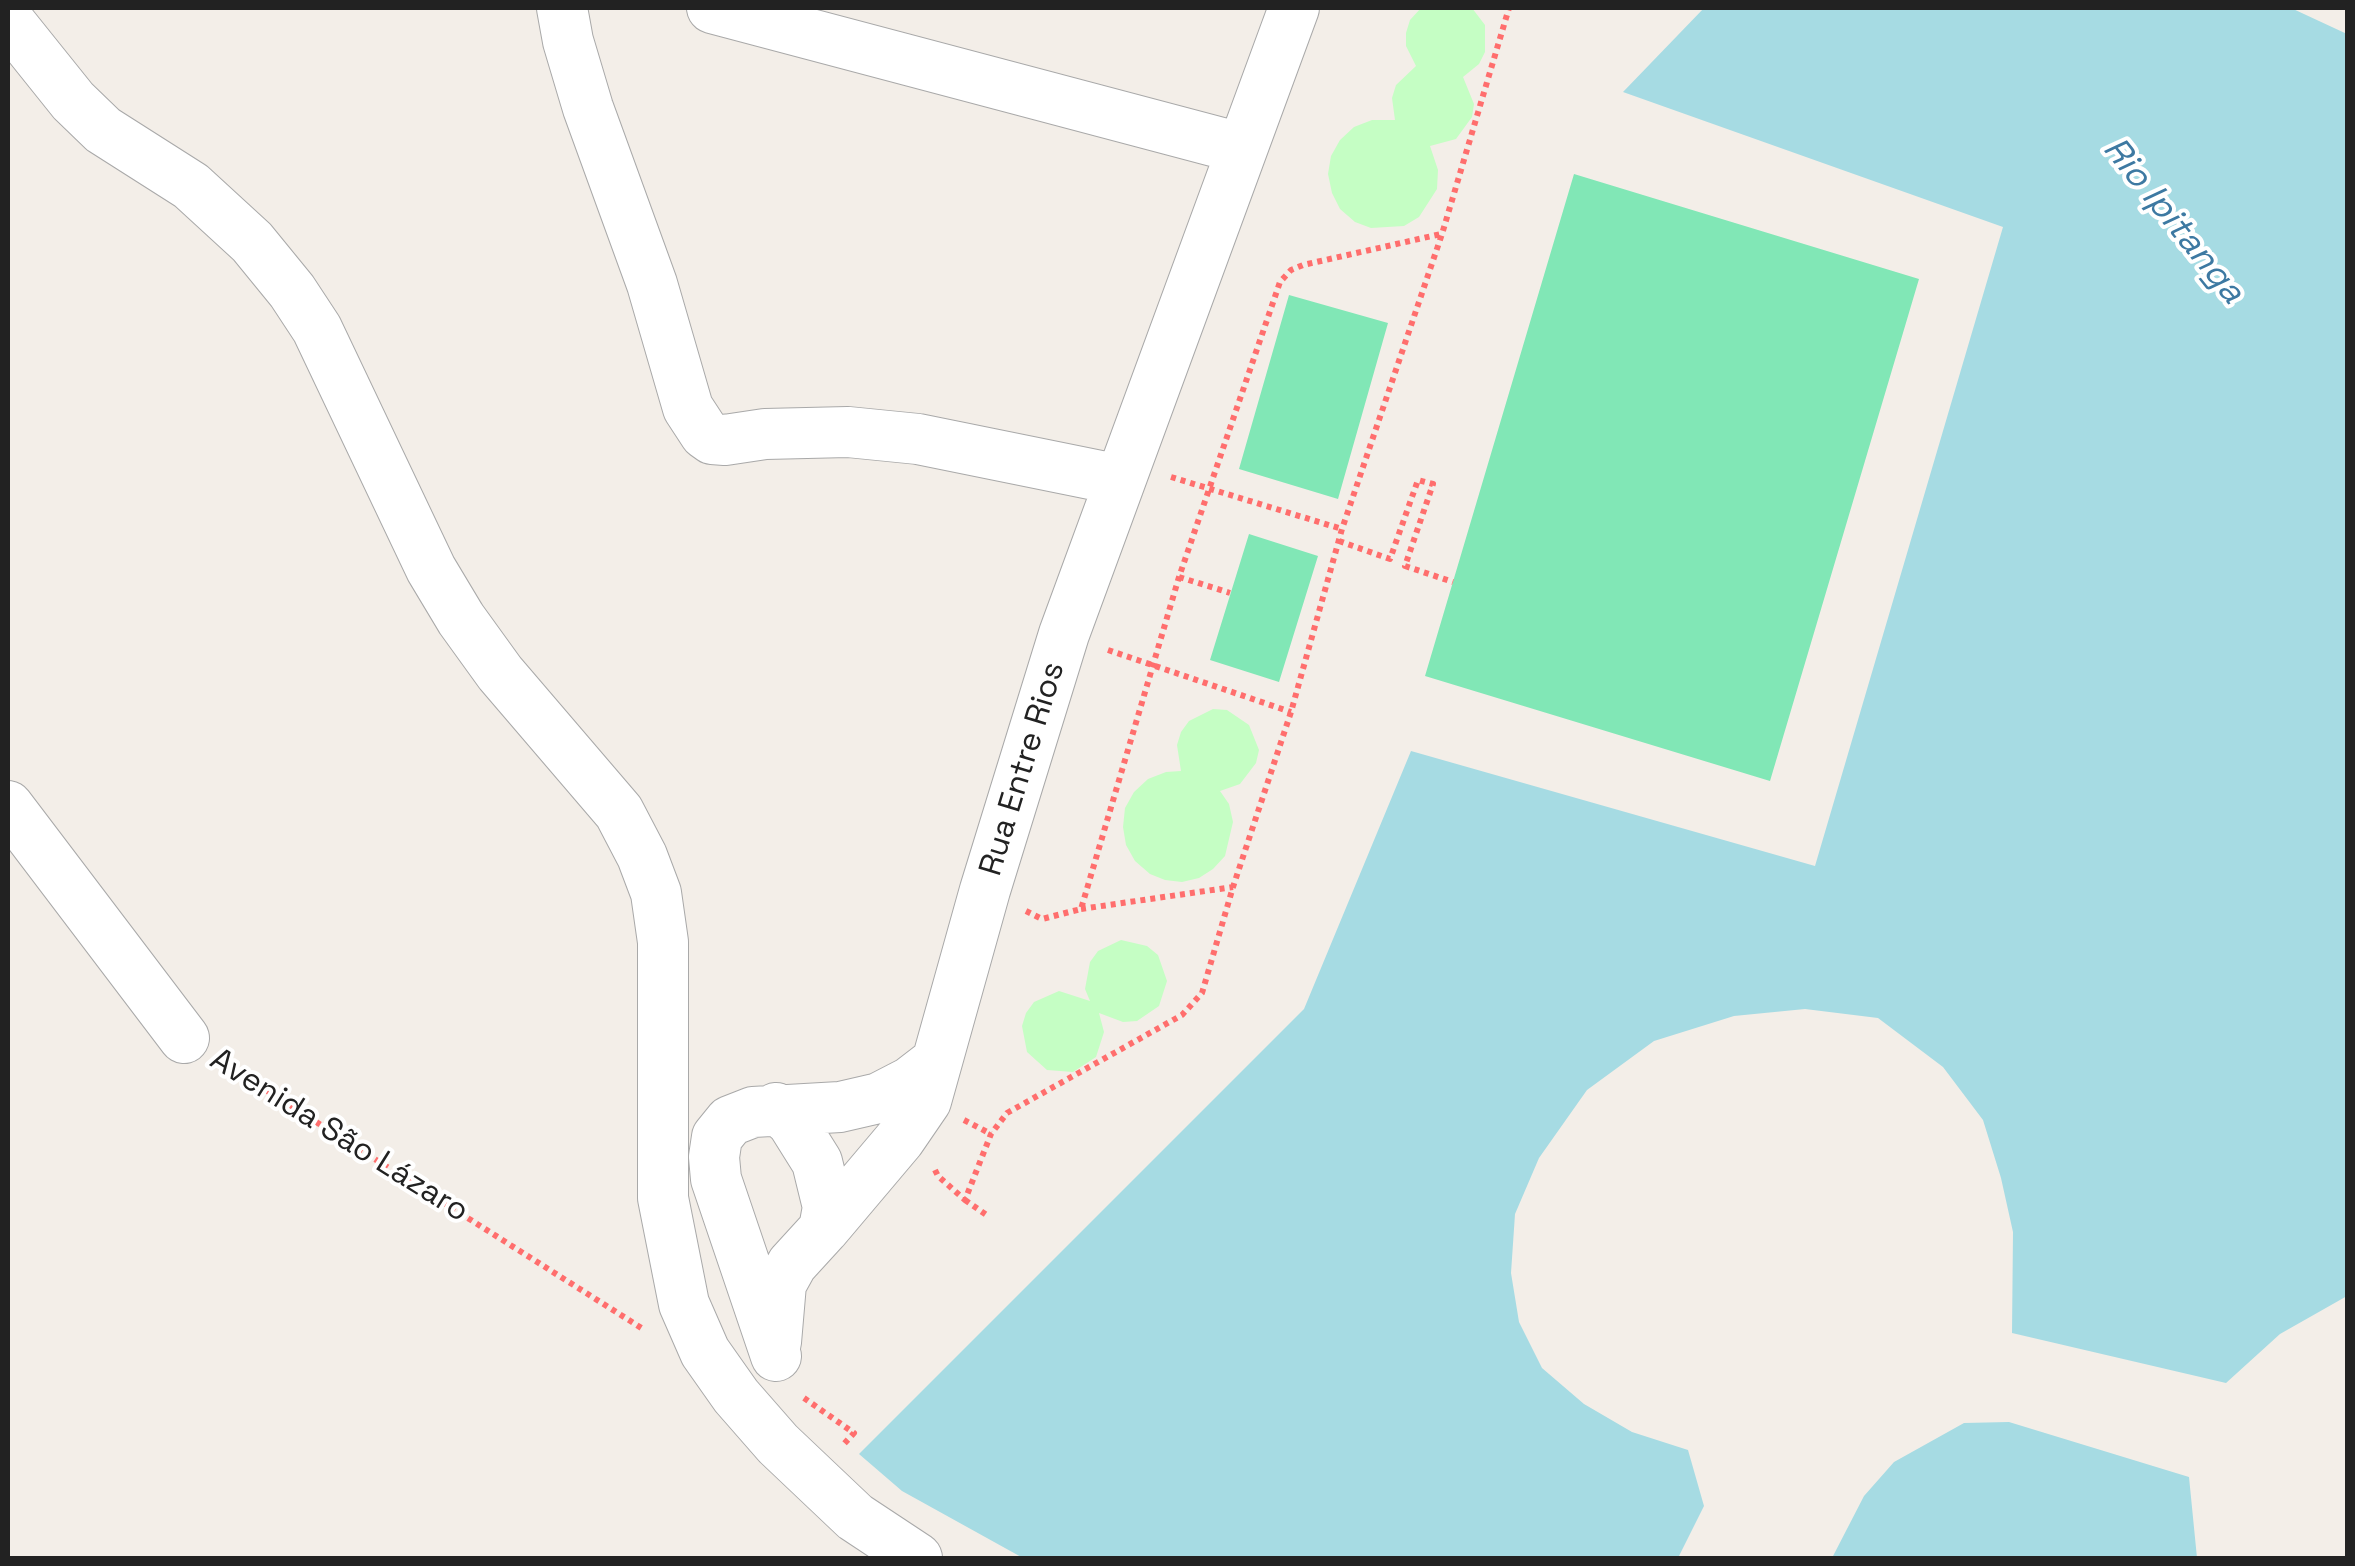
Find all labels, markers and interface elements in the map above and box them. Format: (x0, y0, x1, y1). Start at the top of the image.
water label: Rio Ipitanga (2093, 130, 2253, 312)
street label: Rua Entre Rios (972, 657, 1074, 881)
street label: Avenida São Lázaro (203, 1041, 475, 1231)

